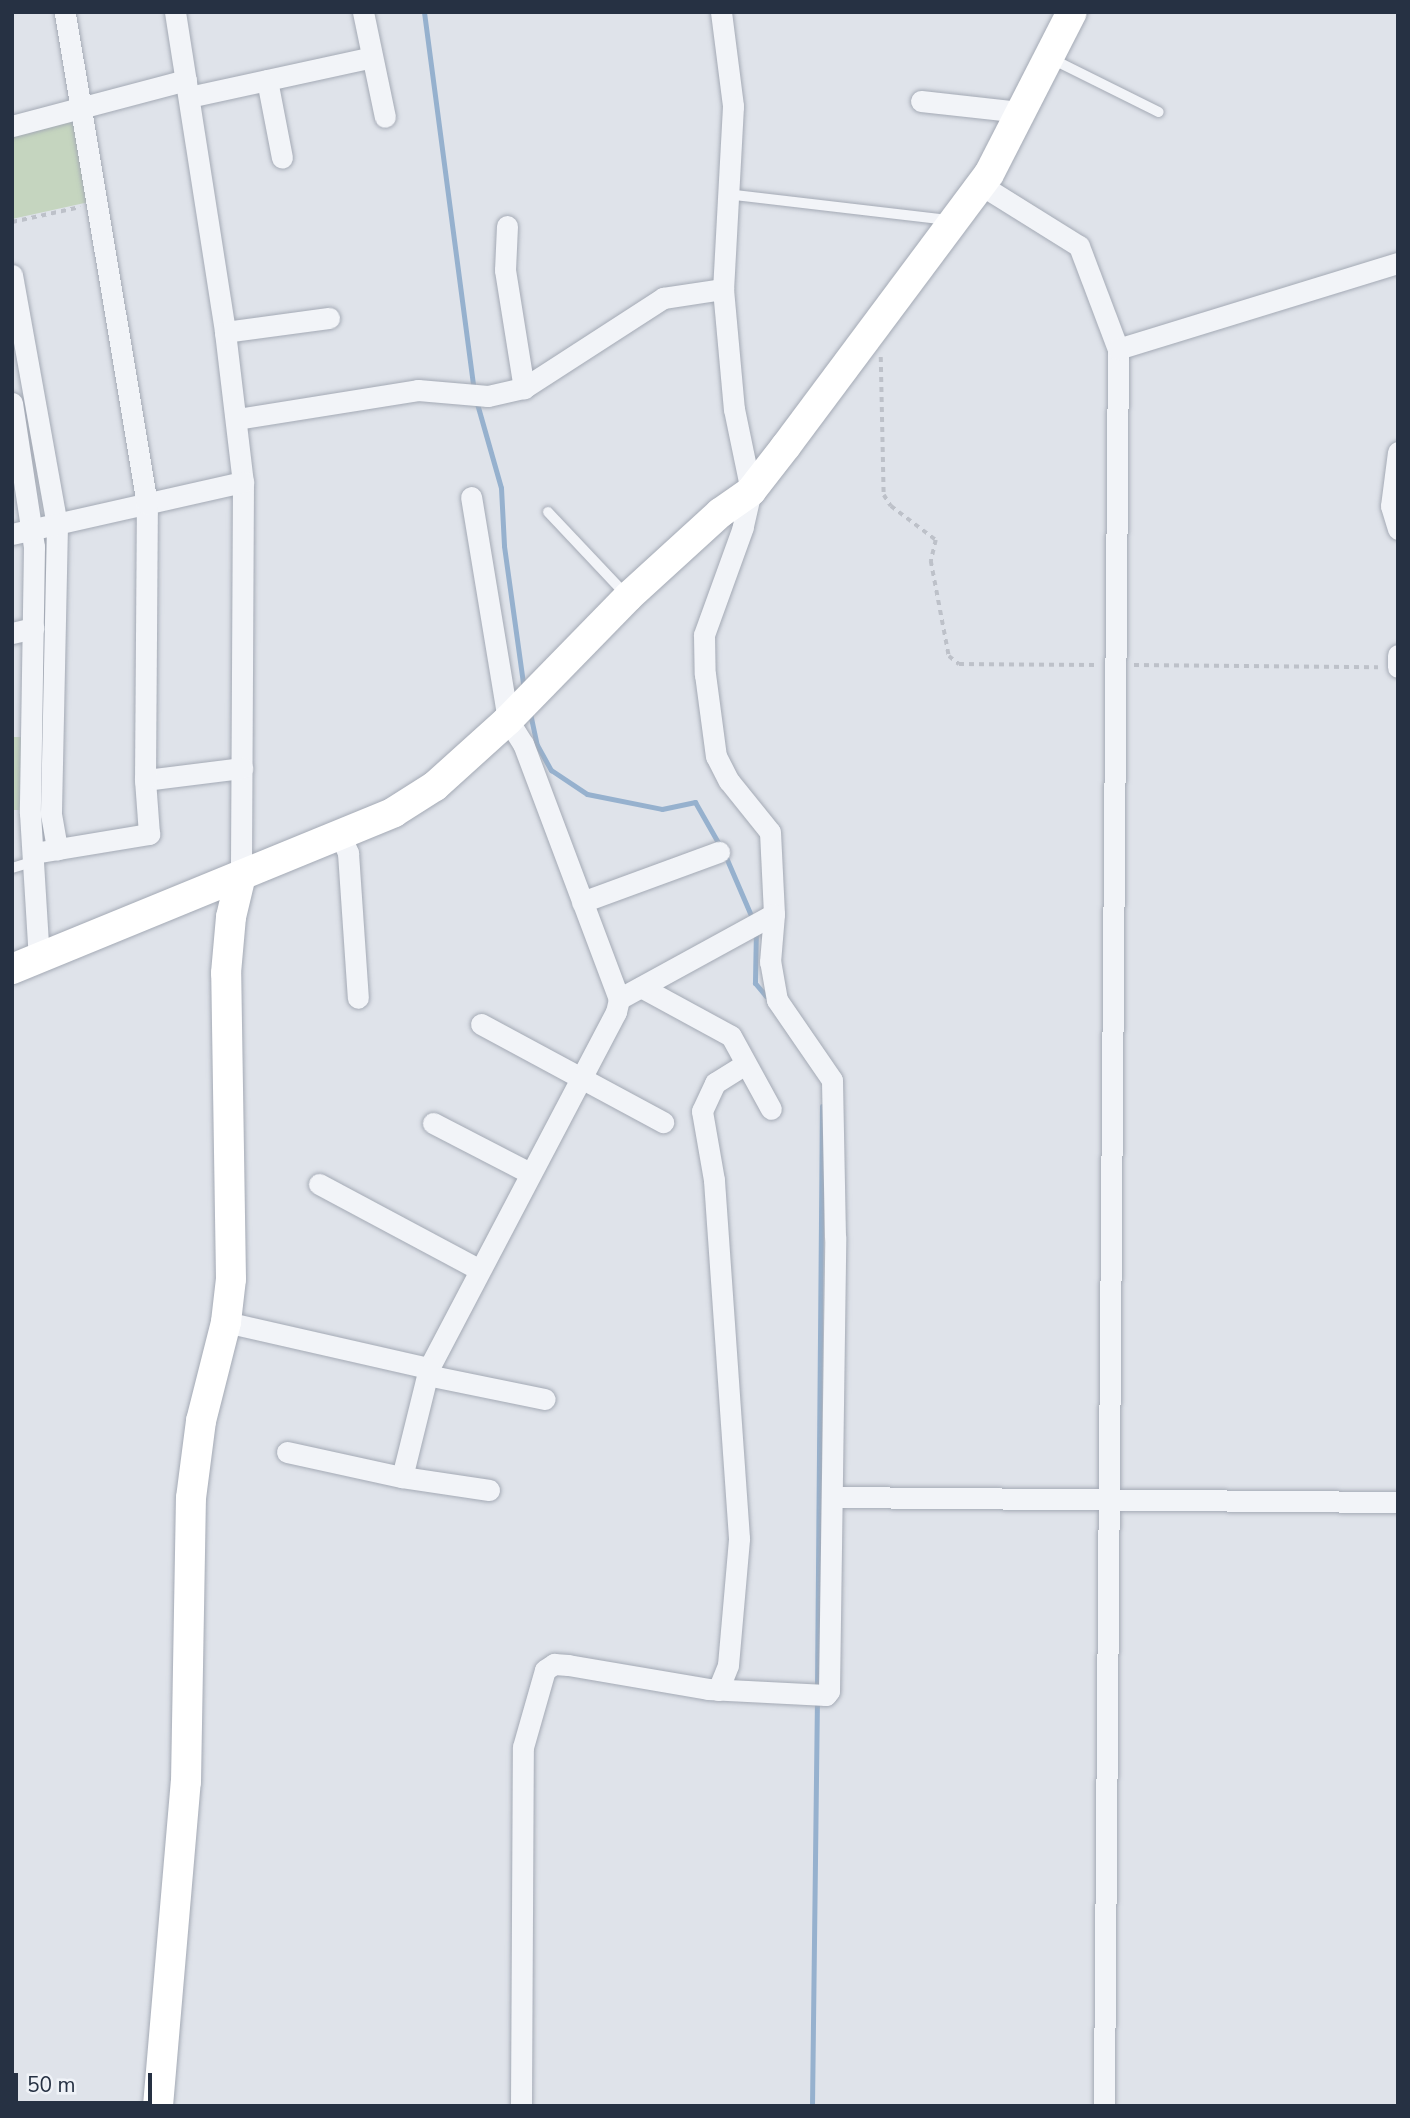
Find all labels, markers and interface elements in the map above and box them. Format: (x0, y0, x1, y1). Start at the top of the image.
scale bar (18, 2058, 156, 2102)
text: 50 m (27, 2071, 76, 2099)

